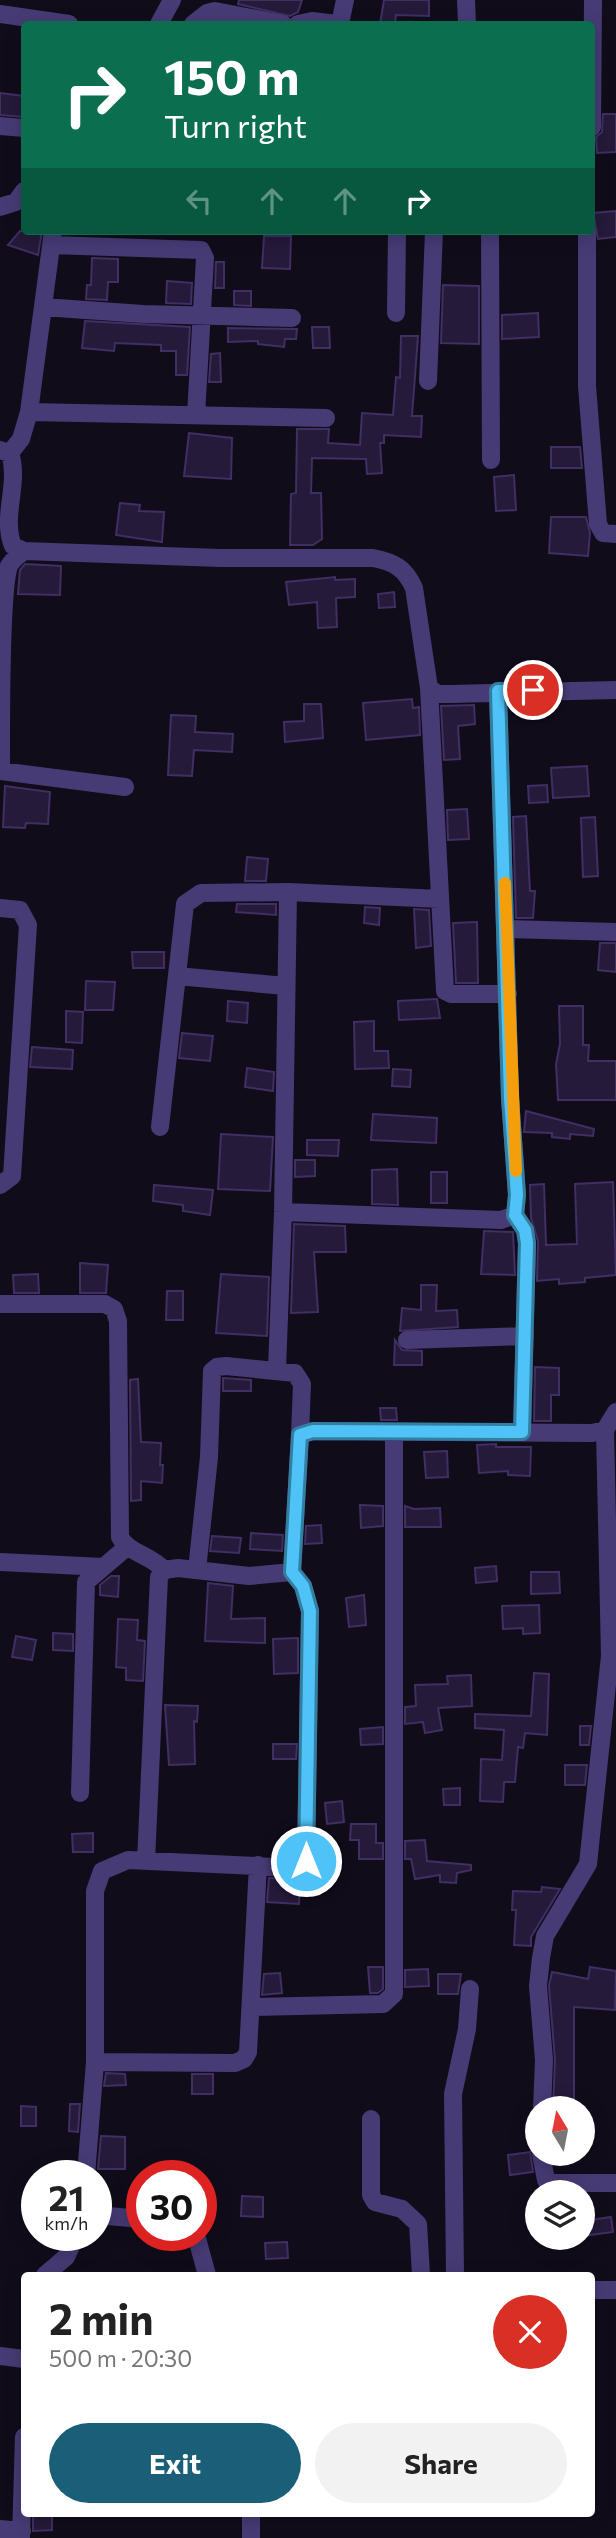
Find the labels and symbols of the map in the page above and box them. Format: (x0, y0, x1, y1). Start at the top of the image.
pin (503, 660, 563, 720)
position arrow (269, 1824, 343, 1898)
north arrow (525, 2096, 595, 2166)
speed limit sign: 30 (126, 2160, 217, 2251)

